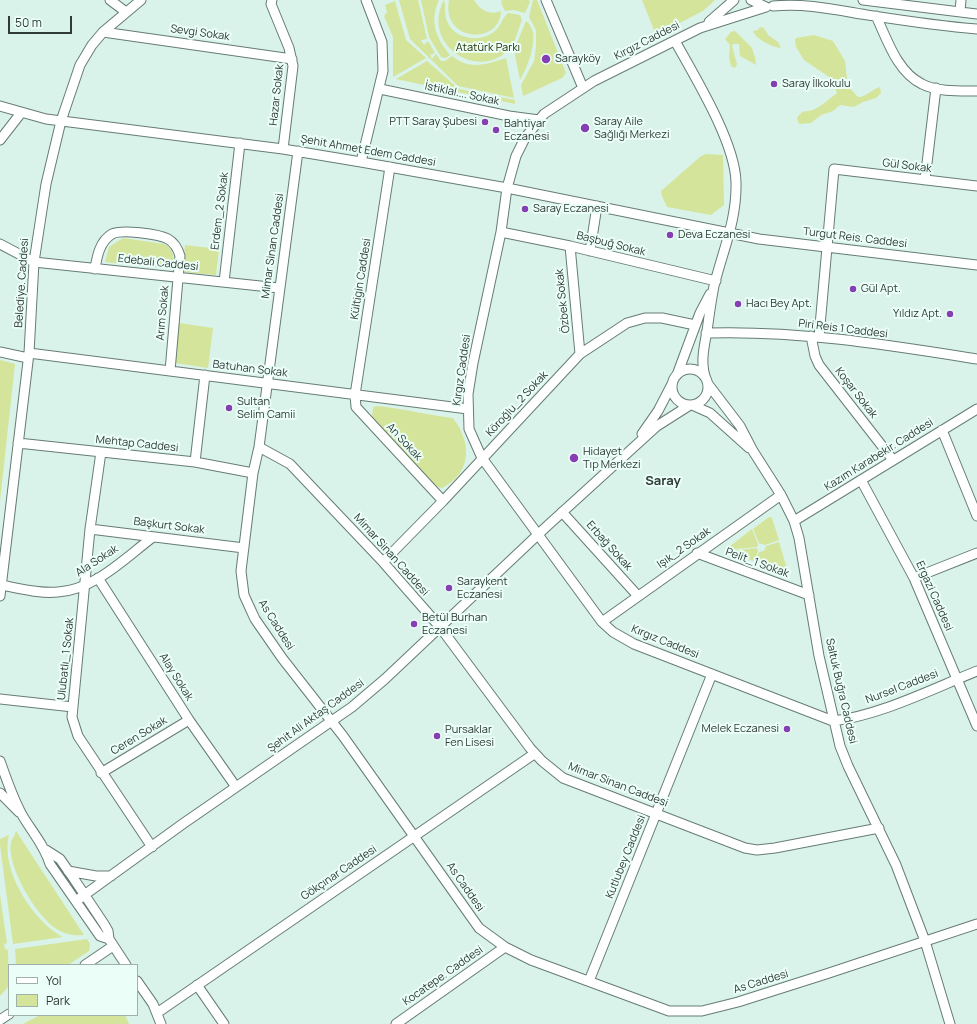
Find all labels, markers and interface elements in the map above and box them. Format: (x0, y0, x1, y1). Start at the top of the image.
scale bar (10, 8, 74, 34)
text: 50 m (15, 14, 42, 31)
street label: Kırgız Caddesi (612, 19, 682, 63)
street label: Sevgi Sokak (169, 22, 231, 44)
park label: Atatürk Parkı (456, 41, 520, 55)
place label: Sarayköy (555, 52, 601, 66)
marker: Sarayköy (540, 53, 552, 65)
street label: Hazar Sokak (267, 64, 287, 126)
place label: Saray İlkokulu (782, 77, 851, 91)
marker: Saray İlkokulu (769, 79, 779, 89)
street label: İstiklal.... Sokak (424, 80, 500, 108)
place label: PTT Saray Şubesi (389, 115, 477, 129)
place label: Saray Aile Sağlığı Merkezi (594, 115, 670, 141)
marker: PTT Saray Şubesi (480, 117, 490, 127)
place label: Bahtiyar Eczanesi (504, 117, 549, 143)
marker: Saray Aile Sağlığı Merkezi (579, 122, 591, 134)
marker: Bahtiyar Eczanesi (491, 125, 501, 135)
street label: Şehit Ahmet Edem Caddesi (299, 133, 437, 169)
street label: Gül Sokak (882, 156, 932, 176)
street label: Erdem_2 Sokak (209, 171, 231, 251)
street label: Mimar Sinan Caddesi (259, 193, 287, 299)
place label: Saray Eczanesi (533, 202, 609, 216)
marker: Saray Eczanesi (520, 204, 530, 214)
street label: Turgut Reis. Caddesi (802, 225, 908, 251)
place label: Deva Eczanesi (678, 228, 750, 242)
street label: Başbuğ Sokak (575, 229, 647, 259)
marker: Deva Eczanesi (665, 230, 675, 240)
street label: Belediye. Caddesi (12, 238, 32, 328)
street label: Kültigin Caddesi (348, 238, 374, 320)
street label: Edebali Caddesi (117, 252, 199, 274)
street label: Özbek Sokak (553, 268, 573, 334)
place label: Gül Apt. (861, 282, 901, 296)
marker: Gül Apt. (848, 284, 858, 294)
street label: Arım Sokak (154, 285, 172, 341)
place label: Hacı Bey Apt. (746, 297, 812, 311)
marker: Hacı Bey Apt. (733, 299, 743, 309)
place label: Yıldız Apt. (893, 307, 942, 321)
marker: Yıldız Apt. (945, 309, 955, 319)
street label: Piri Reis 1 Caddesi (797, 317, 889, 341)
street label: Kırgız Caddesi (450, 334, 474, 406)
street label: Batuhan Sokak (212, 358, 288, 380)
street label: Koşar Sokak (832, 365, 880, 421)
street label: Köroğlu_2 Sokak (483, 369, 551, 439)
place label: Sultan Selim Camii (237, 395, 295, 421)
marker: Sultan Selim Camii (224, 403, 234, 413)
street label: Kazım Karabekir. Caddesi (822, 416, 936, 494)
street label: An Sokak (383, 421, 425, 463)
street label: Mehtap Caddesi (95, 433, 179, 455)
place label: Hidayet Tıp Merkezi (583, 445, 641, 471)
marker: Hidayet Tıp Merkezi (568, 452, 580, 464)
district label: Saray (645, 473, 681, 489)
street label: Mimar Sinan Caddesi (351, 511, 431, 599)
street label: Başkurt Sokak (133, 515, 205, 537)
street label: Erbağ Sokak (583, 519, 635, 573)
street label: Işık_2 Sokak (655, 525, 713, 571)
street label: Ala Sokak (73, 542, 121, 580)
street label: Pelit_1 Sokak (723, 545, 791, 581)
street label: Ergazi Caddesi (913, 559, 955, 633)
place label: Saraykent Eczanesi (457, 575, 508, 601)
marker: Saraykent Eczanesi (444, 583, 454, 593)
street label: As Caddesi (255, 597, 297, 653)
place label: Betül Burhan Eczanesi (422, 611, 487, 637)
street label: Ulubatlı_1 Sokak (55, 617, 77, 701)
marker: Betül Burhan Eczanesi (409, 619, 419, 629)
street label: Kırgız Caddesi (629, 622, 701, 662)
street label: Saltuk Buğra Caddesi (822, 637, 860, 745)
street label: Alay Sokak (156, 651, 196, 703)
street label: Nursel Caddesi (864, 667, 940, 707)
street label: Şehit Ali Aktaş Caddesi (265, 677, 367, 755)
street label: Ceren Sokak (108, 714, 170, 758)
place label: Melek Eczanesi (701, 722, 779, 736)
place label: Pursaklar Fen Lisesi (445, 723, 494, 749)
marker: Melek Eczanesi (782, 724, 792, 734)
marker: Pursaklar Fen Lisesi (432, 731, 442, 741)
street label: Mimar Sinan Caddesi (566, 760, 670, 810)
street label: Kutlubey Caddesi (603, 813, 649, 901)
street label: Gökçınar Caddesi (299, 843, 379, 903)
street label: As Caddesi (443, 860, 487, 914)
street label: Kocatepe. Caddesi (400, 943, 486, 1009)
legend (8, 964, 138, 1016)
street label: As Caddesi (732, 967, 790, 997)
text: Yol (46, 972, 62, 989)
text: Park (46, 992, 70, 1009)

